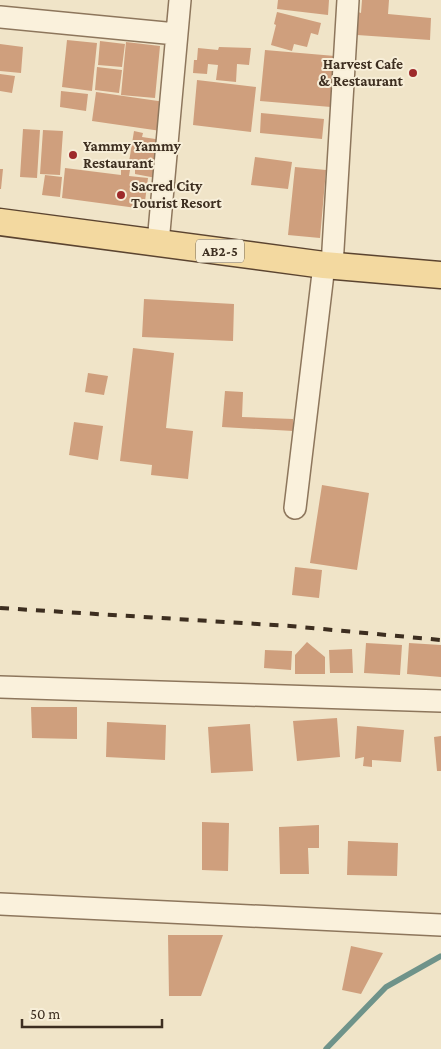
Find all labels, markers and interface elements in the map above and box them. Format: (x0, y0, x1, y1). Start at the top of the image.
place label: Harvest Cafe & Restaurant (319, 56, 404, 89)
marker: Harvest Cafe & Restaurant (407, 67, 419, 79)
place label: Yammy Yammy Restaurant (83, 138, 182, 171)
marker: Yammy Yammy Restaurant (67, 149, 79, 161)
place label: Sacred City Tourist Resort (131, 178, 222, 211)
marker: Sacred City Tourist Resort (115, 189, 127, 201)
road number: AB2-5 (196, 240, 244, 262)
scale bar (22, 996, 162, 1028)
text: 50 m (30, 1006, 60, 1022)

